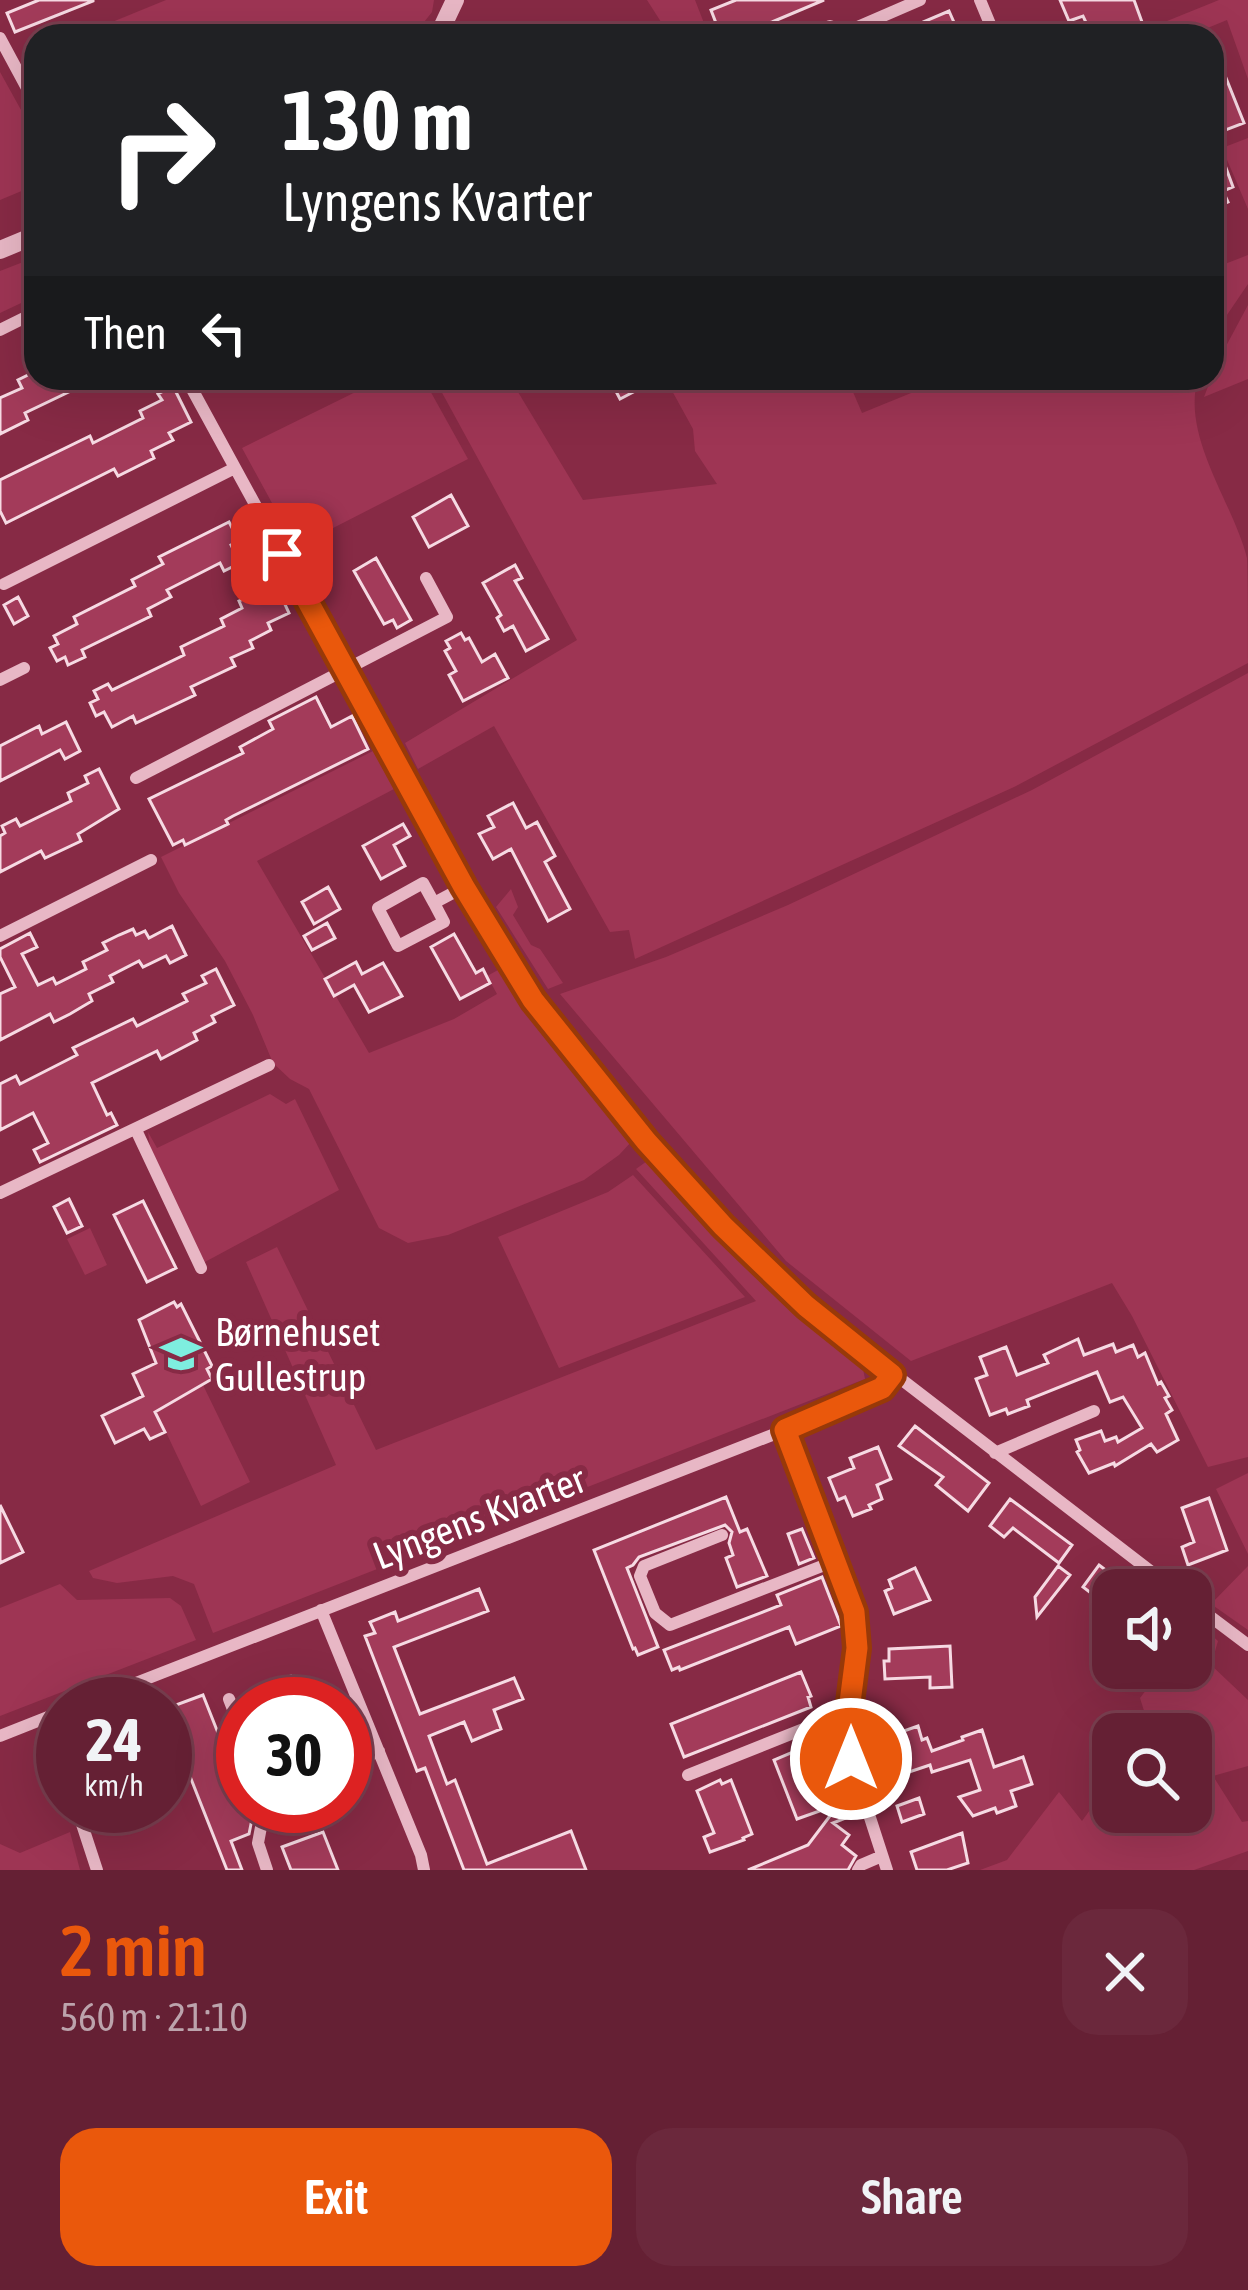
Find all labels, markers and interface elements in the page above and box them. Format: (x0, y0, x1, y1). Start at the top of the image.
icon: right (84, 72, 240, 228)
text: 130 m (282, 72, 472, 168)
text: Lyngens Kvarter (282, 171, 592, 232)
icon: left (191, 300, 257, 366)
text: Then (84, 307, 167, 359)
pin (231, 503, 333, 605)
icon: arrive (249, 521, 315, 587)
place label: Børnehuset Gullestrup (215, 1310, 380, 1399)
school or university icon: Børnehuset Gullestrup (158, 1331, 204, 1377)
street label: Lyngens Kvarter (367, 1456, 592, 1578)
map controls (1092, 1569, 1212, 1833)
button: sound (1092, 1569, 1212, 1689)
speed limit sign: 30 (216, 1677, 372, 1833)
position arrow (788, 1696, 914, 1822)
text: 24 (86, 1705, 142, 1774)
button: search (1092, 1713, 1212, 1833)
text: km/h (84, 1768, 144, 1802)
text: 2 min (60, 1909, 207, 1991)
button: close (1062, 1909, 1188, 2035)
text: 560 m · 21:10 (60, 1995, 248, 2039)
button: Exit (60, 2128, 612, 2266)
button: Share (636, 2128, 1188, 2266)

